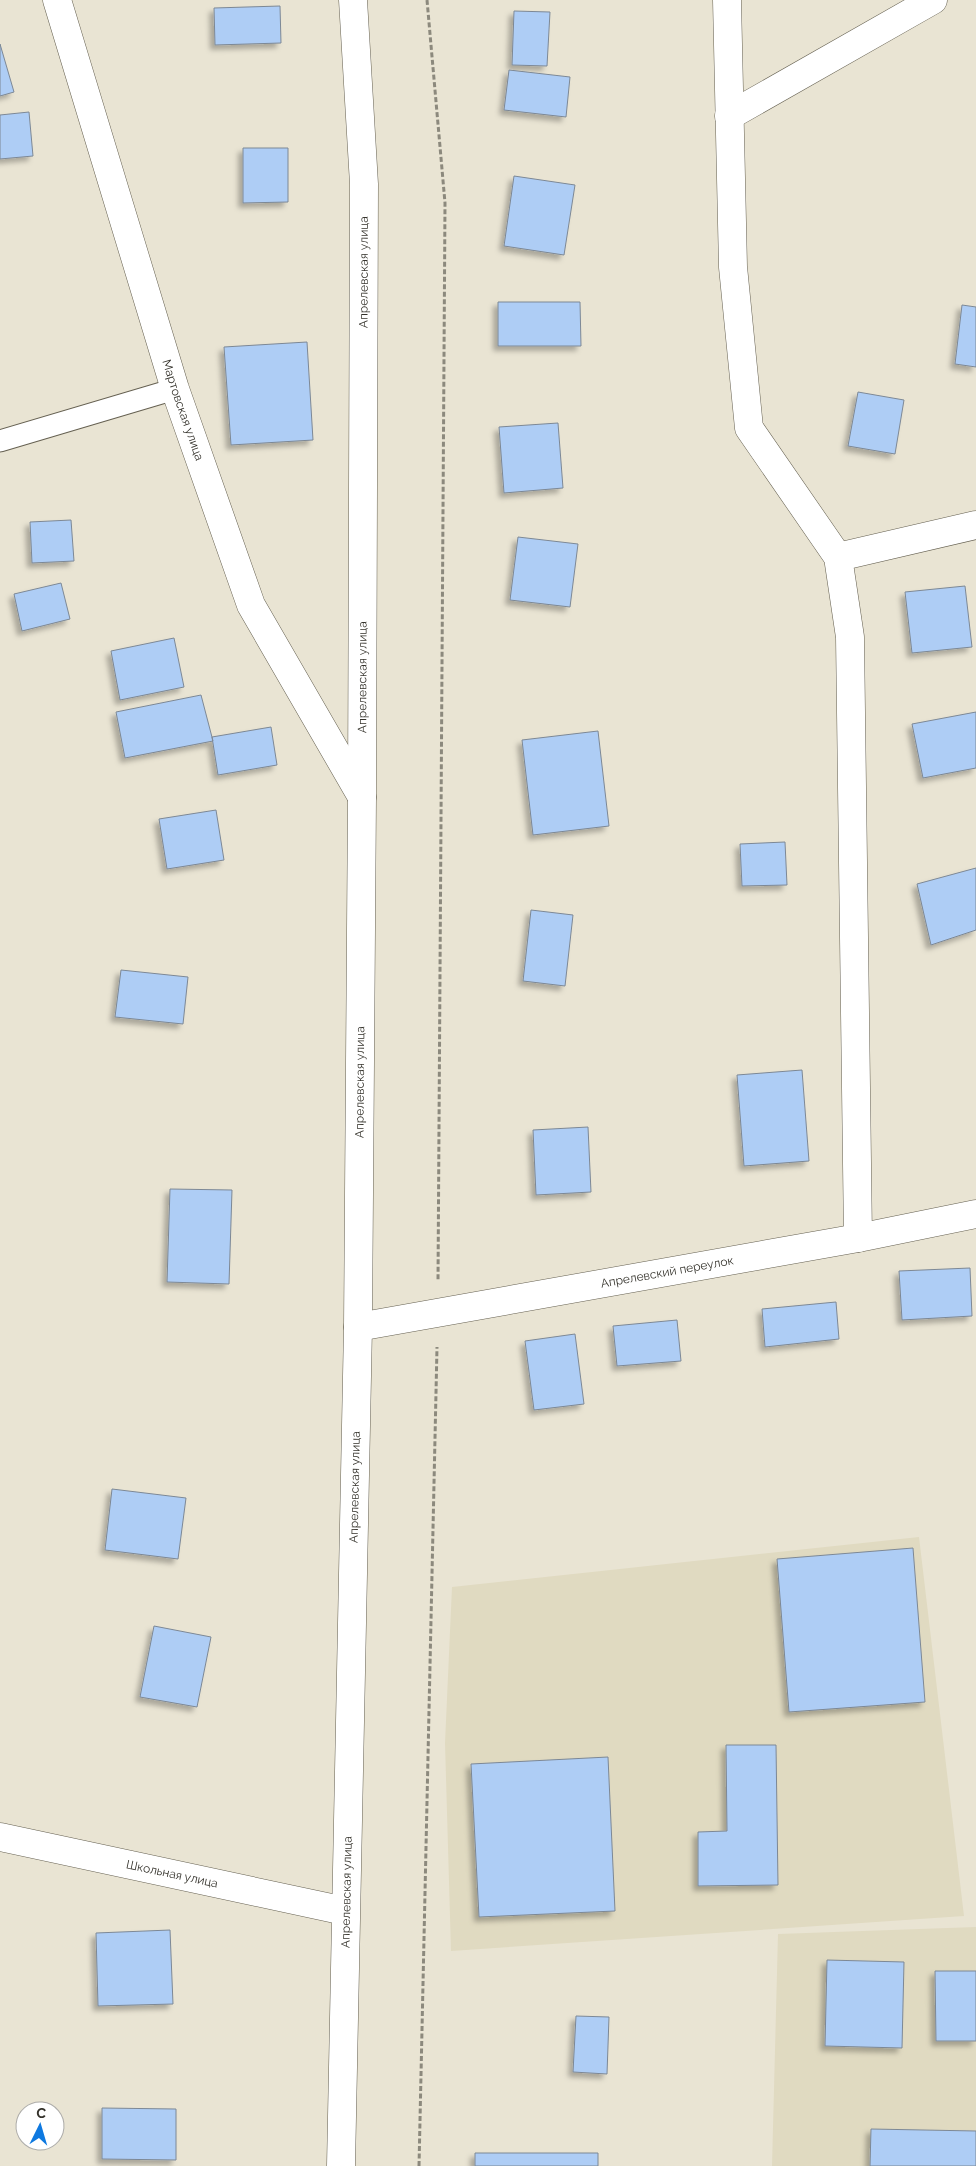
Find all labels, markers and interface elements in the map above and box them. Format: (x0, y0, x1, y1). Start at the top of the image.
street label: Апрелевская улица (357, 216, 371, 328)
street label: Мартовская улица (159, 358, 207, 463)
street label: Апрелевская улица (355, 621, 370, 733)
street label: Апрелевская улица (352, 1026, 367, 1138)
street label: Апрелевский переулок (600, 1253, 735, 1291)
street label: Апрелевская улица (347, 1431, 363, 1543)
street label: Апрелевская улица (338, 1836, 355, 1948)
street label: Школьная улица (125, 1857, 219, 1891)
north arrow (15, 2101, 65, 2151)
text: С (36, 2105, 47, 2121)

